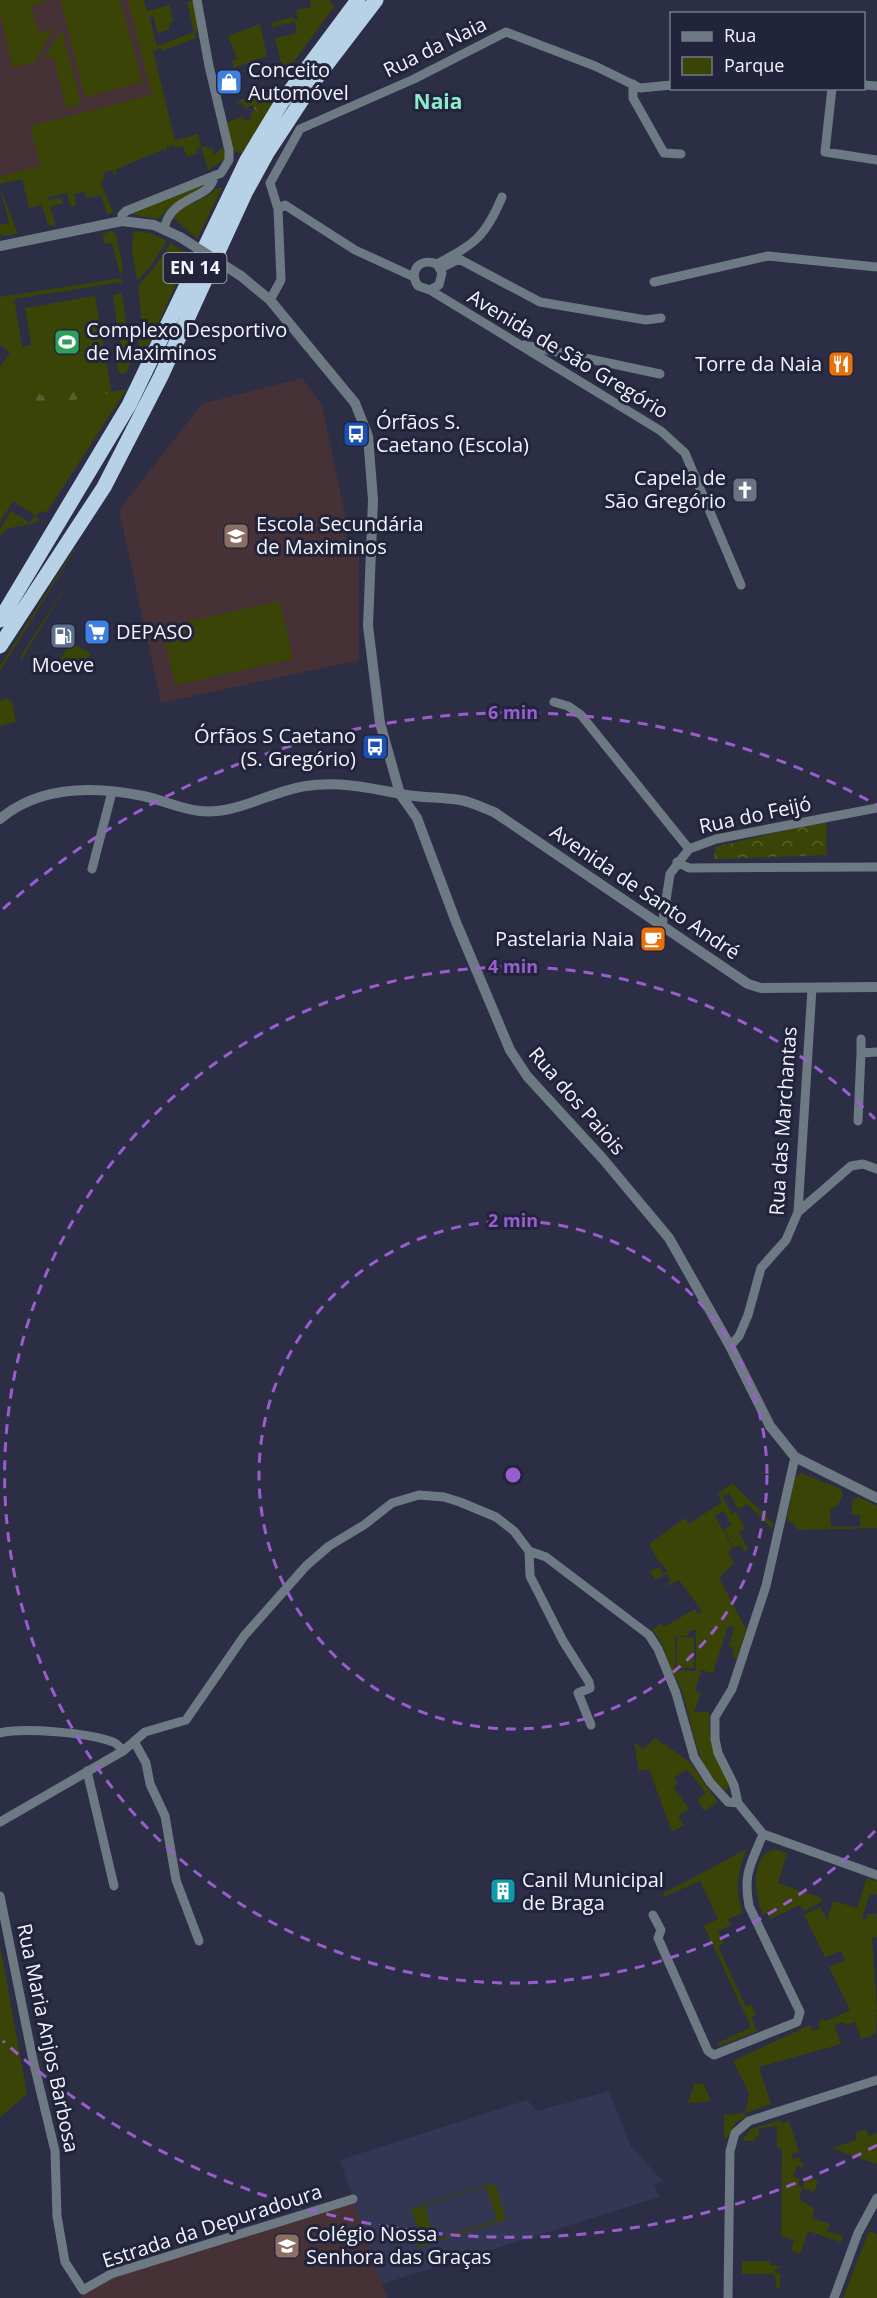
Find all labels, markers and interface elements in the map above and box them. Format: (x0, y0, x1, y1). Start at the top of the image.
street label: Rua da Naia (379, 10, 491, 83)
legend (670, 12, 865, 90)
text: Rua (724, 23, 756, 47)
text: Parque (724, 53, 784, 77)
place label: Conceito Automóvel (248, 56, 349, 106)
shop icon: Conceito Automóvel (214, 67, 244, 97)
district label: Naia (414, 87, 462, 115)
road number: EN 14 (164, 253, 226, 283)
street label: Avenida de São Gregório (463, 283, 674, 424)
place label: Complexo Desportivo de Maximinos (86, 316, 287, 366)
sports icon: Complexo Desportivo de Maximinos (52, 327, 82, 357)
restaurant icon: Torre da Naia (826, 349, 856, 379)
place label: Torre da Naia (695, 350, 822, 377)
place label: Órfãos S. Caetano (Escola) (376, 408, 529, 458)
bus stop icon: Órfãos S. Caetano (Escola) (341, 419, 371, 449)
place label: Capela de São Gregório (605, 464, 726, 514)
church icon: Capela de São Gregório (730, 475, 760, 505)
place label: Escola Secundária de Maximinos (256, 510, 424, 560)
school or university icon: Escola Secundária de Maximinos (221, 521, 251, 551)
supermarket icon: DEPASO (82, 617, 112, 647)
place label: DEPASO (116, 618, 193, 645)
fuel station icon: Moeve (48, 621, 78, 651)
place label: Moeve (32, 651, 94, 678)
text: 6 min (488, 700, 538, 724)
place label: Órfãos S Caetano (S. Gregório) (194, 722, 356, 772)
bus stop icon: Órfãos S Caetano (S. Gregório) (360, 732, 390, 762)
street label: Rua do Feijó (696, 789, 813, 840)
street label: Avenida de Santo André (545, 818, 746, 965)
cafe icon: Pastelaria Naia (638, 924, 668, 954)
place label: Pastelaria Naia (495, 925, 634, 952)
text: 4 min (488, 954, 538, 978)
street label: Rua das Marchantas (762, 1026, 803, 1216)
street label: Rua dos Paiois (523, 1041, 632, 1160)
text: 2 min (488, 1208, 538, 1232)
centre of rings (503, 1465, 523, 1485)
place label: Canil Municipal de Braga (522, 1866, 664, 1916)
building icon: Canil Municipal de Braga (488, 1876, 518, 1906)
street label: Rua Maria Anjos Barbosa (11, 1921, 86, 2155)
street label: Estrada da Depuradoura (99, 2177, 325, 2274)
place label: Colégio Nossa Senhora das Graças (306, 2220, 491, 2270)
school or university icon: Colégio Nossa Senhora das Graças (272, 2231, 302, 2261)

